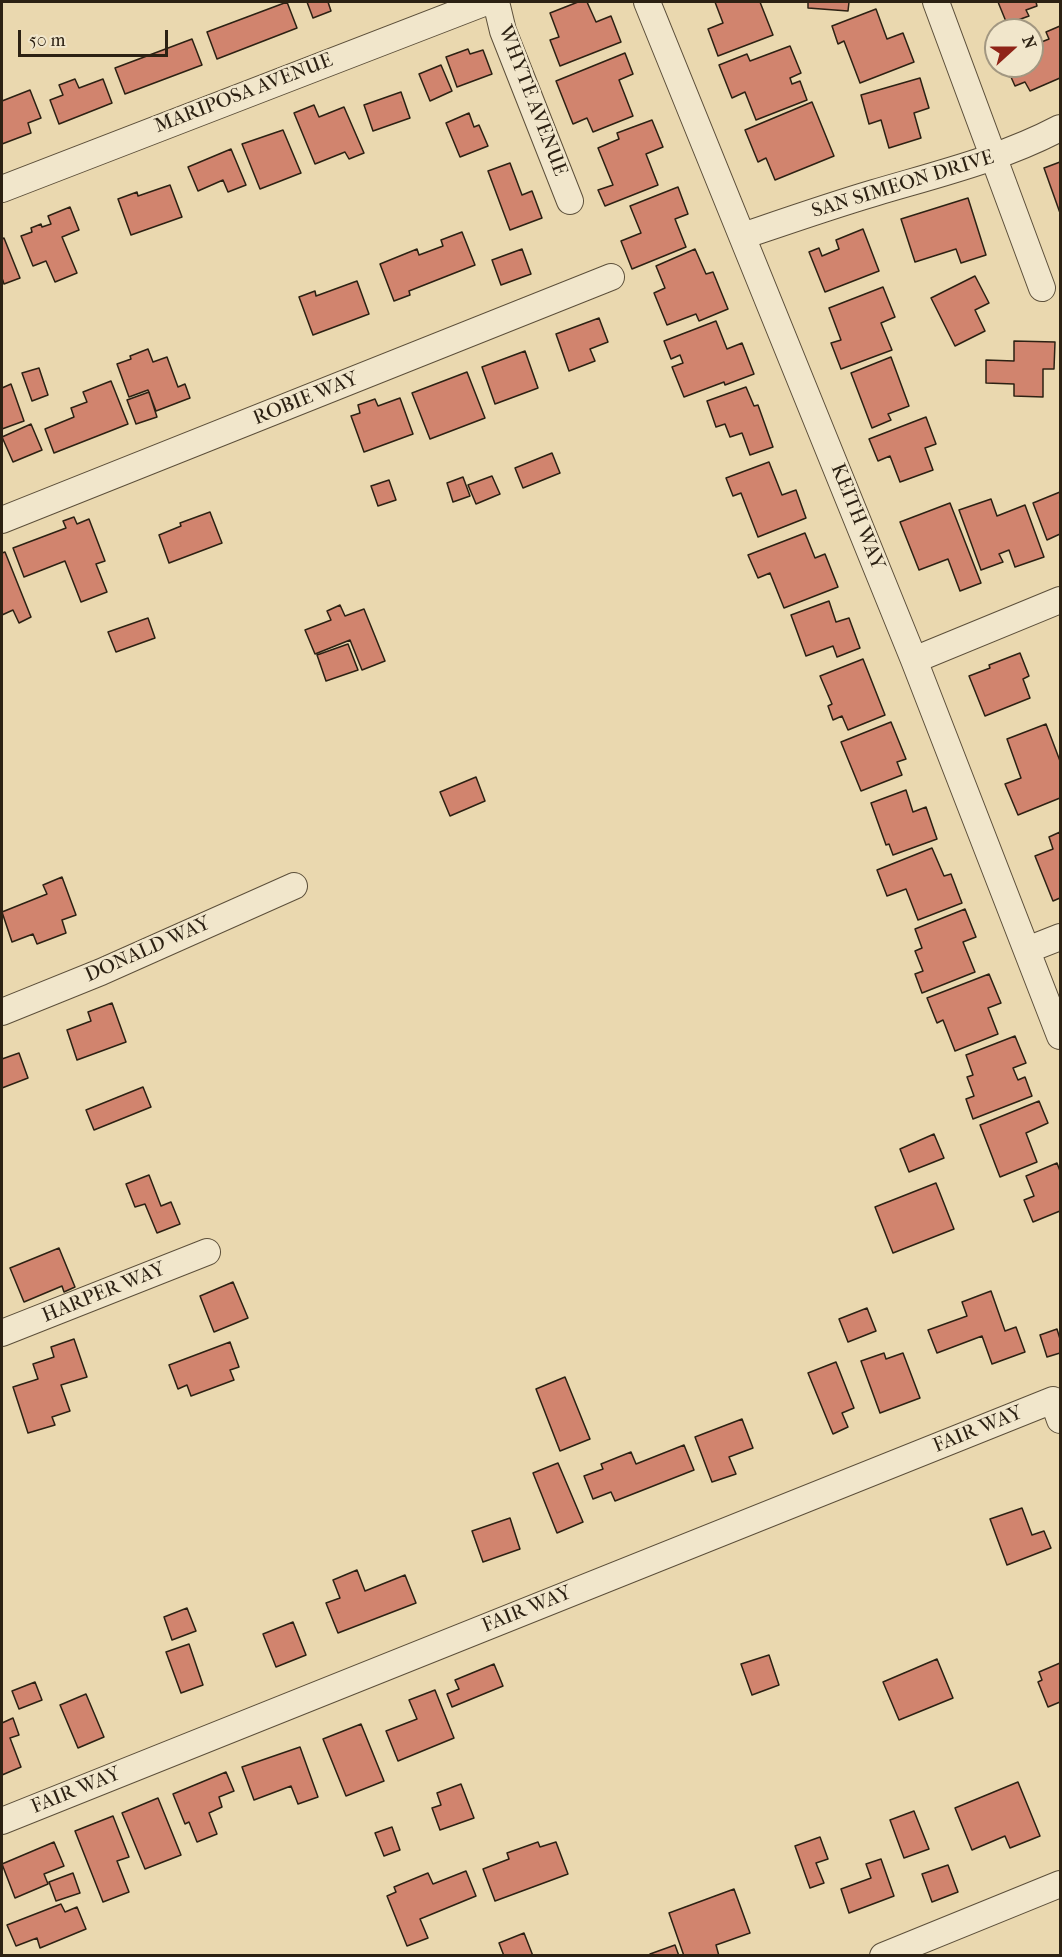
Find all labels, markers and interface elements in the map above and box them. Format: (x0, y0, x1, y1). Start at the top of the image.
scale bar (21, 18, 171, 56)
north arrow (984, 18, 1044, 78)
street label: WHYTE AVENUE (492, 22, 572, 180)
text: 50 m (29, 30, 65, 51)
text: N (1018, 33, 1040, 51)
street label: MARIPOSA AVENUE (151, 49, 337, 139)
street label: SAN SIMEON DRIVE (809, 146, 997, 224)
street label: ROBIE WAY (250, 367, 362, 431)
street label: KEITH WAY (825, 460, 889, 574)
street label: DONALD WAY (82, 912, 214, 988)
street label: HARPER WAY (39, 1257, 169, 1329)
street label: FAIR WAY (930, 1401, 1026, 1459)
street label: FAIR WAY (479, 1581, 575, 1639)
street label: FAIR WAY (28, 1762, 124, 1820)

